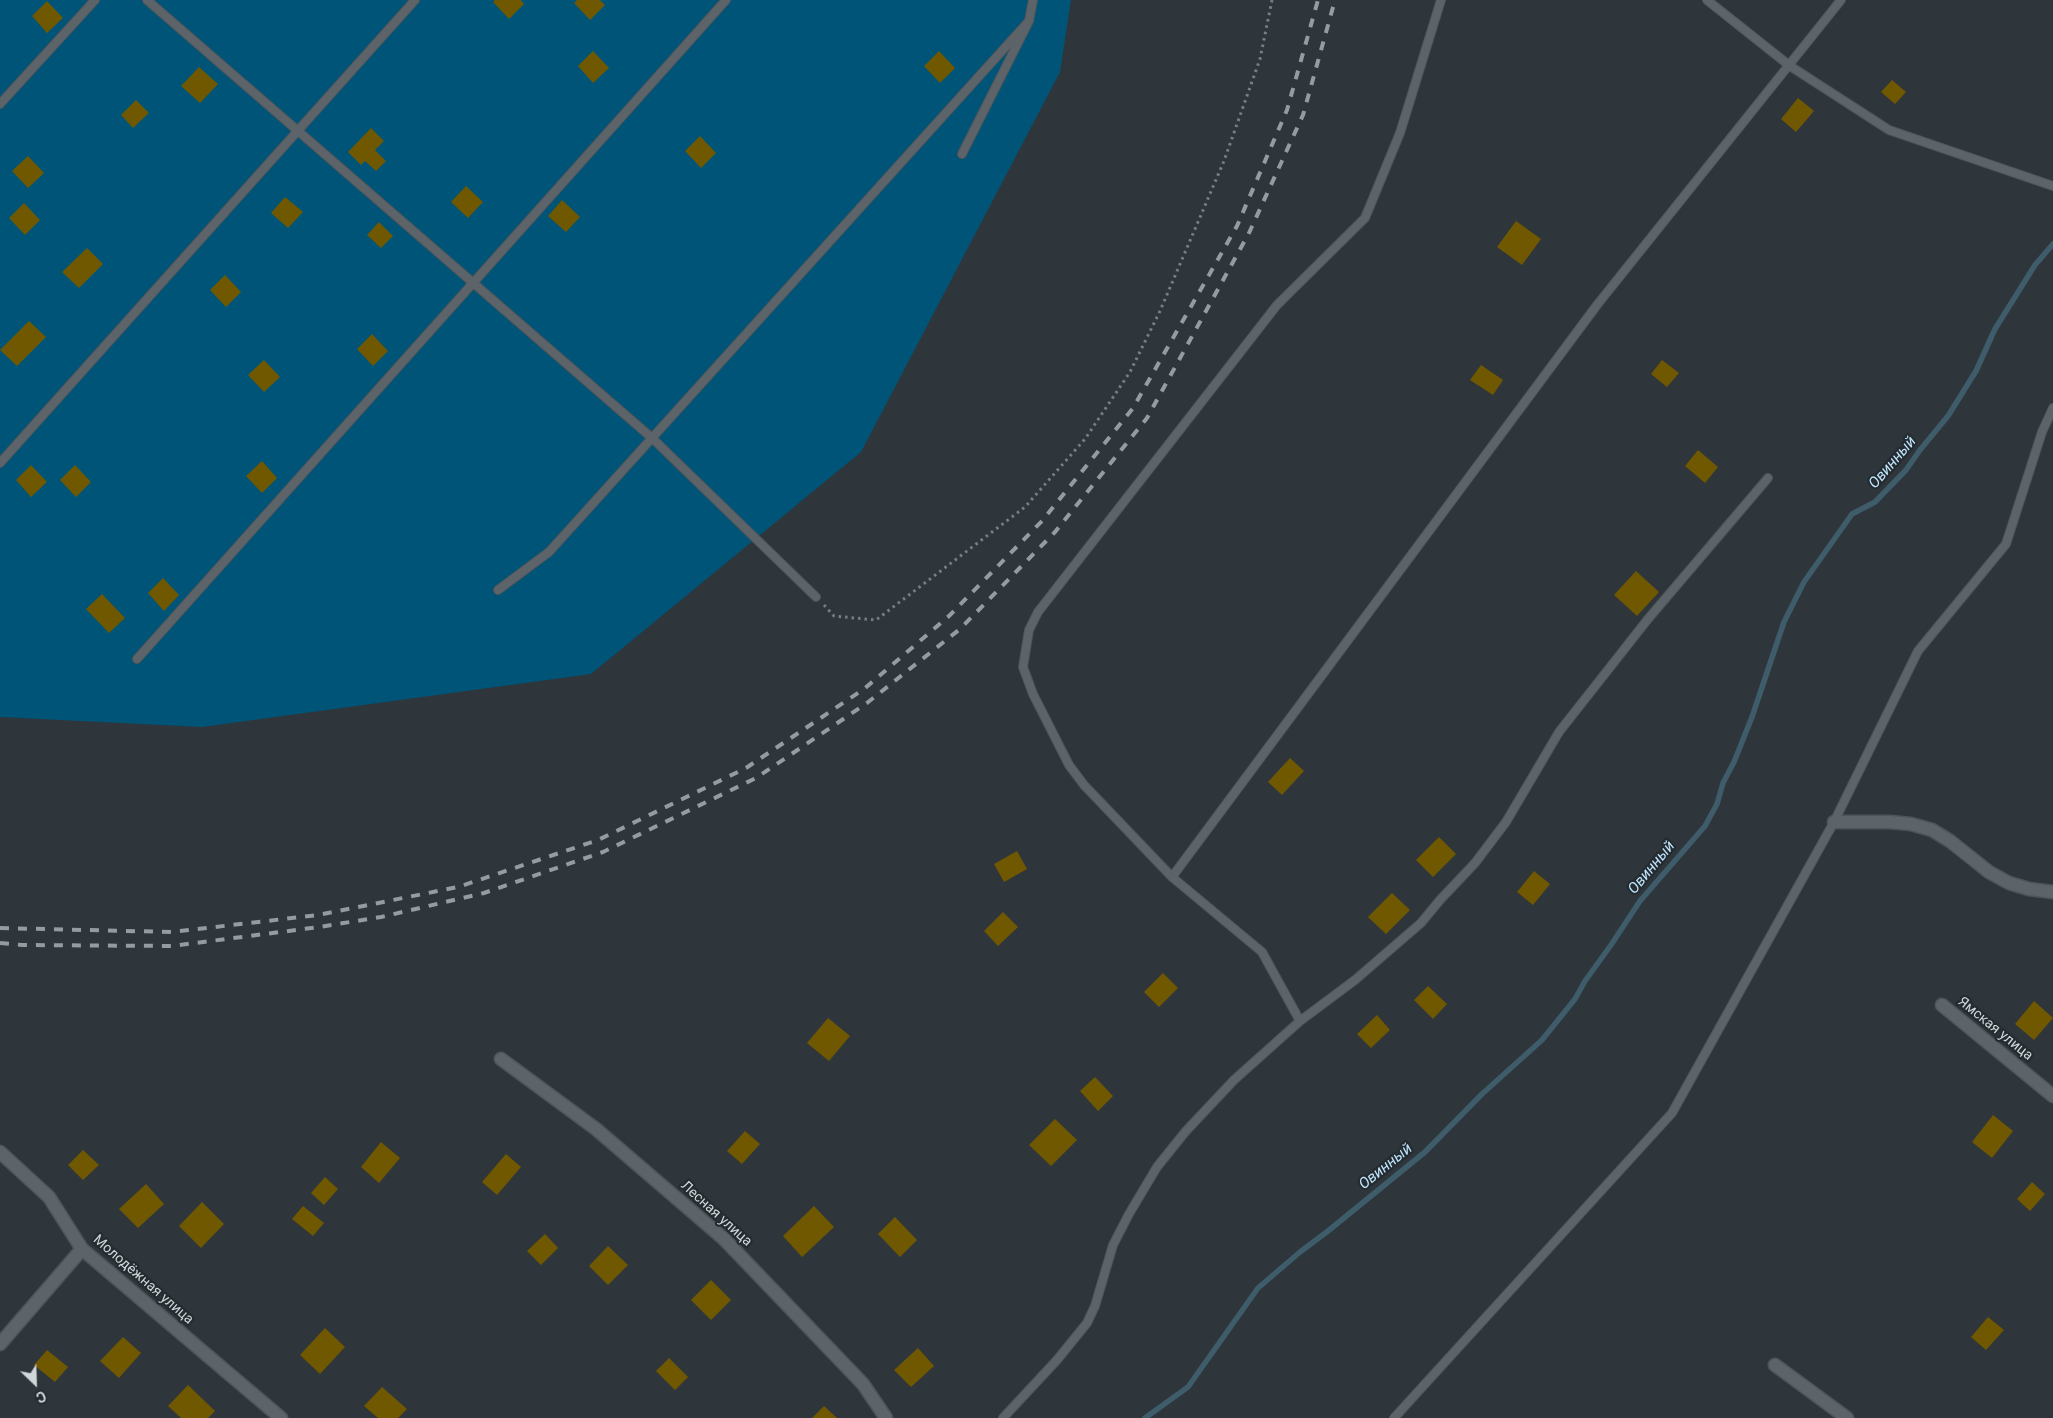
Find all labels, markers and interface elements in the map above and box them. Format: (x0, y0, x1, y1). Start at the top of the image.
water label: Овинный (1865, 433, 1921, 493)
water label: Овинный (1625, 838, 1679, 898)
street label: Ямская улица (1954, 994, 2036, 1064)
water label: Овинный (1356, 1140, 1416, 1194)
street label: Лесная улица (677, 1178, 755, 1250)
street label: Молодёжная улица (89, 1232, 197, 1328)
north arrow (10, 1358, 60, 1408)
text: С (34, 1388, 49, 1406)

